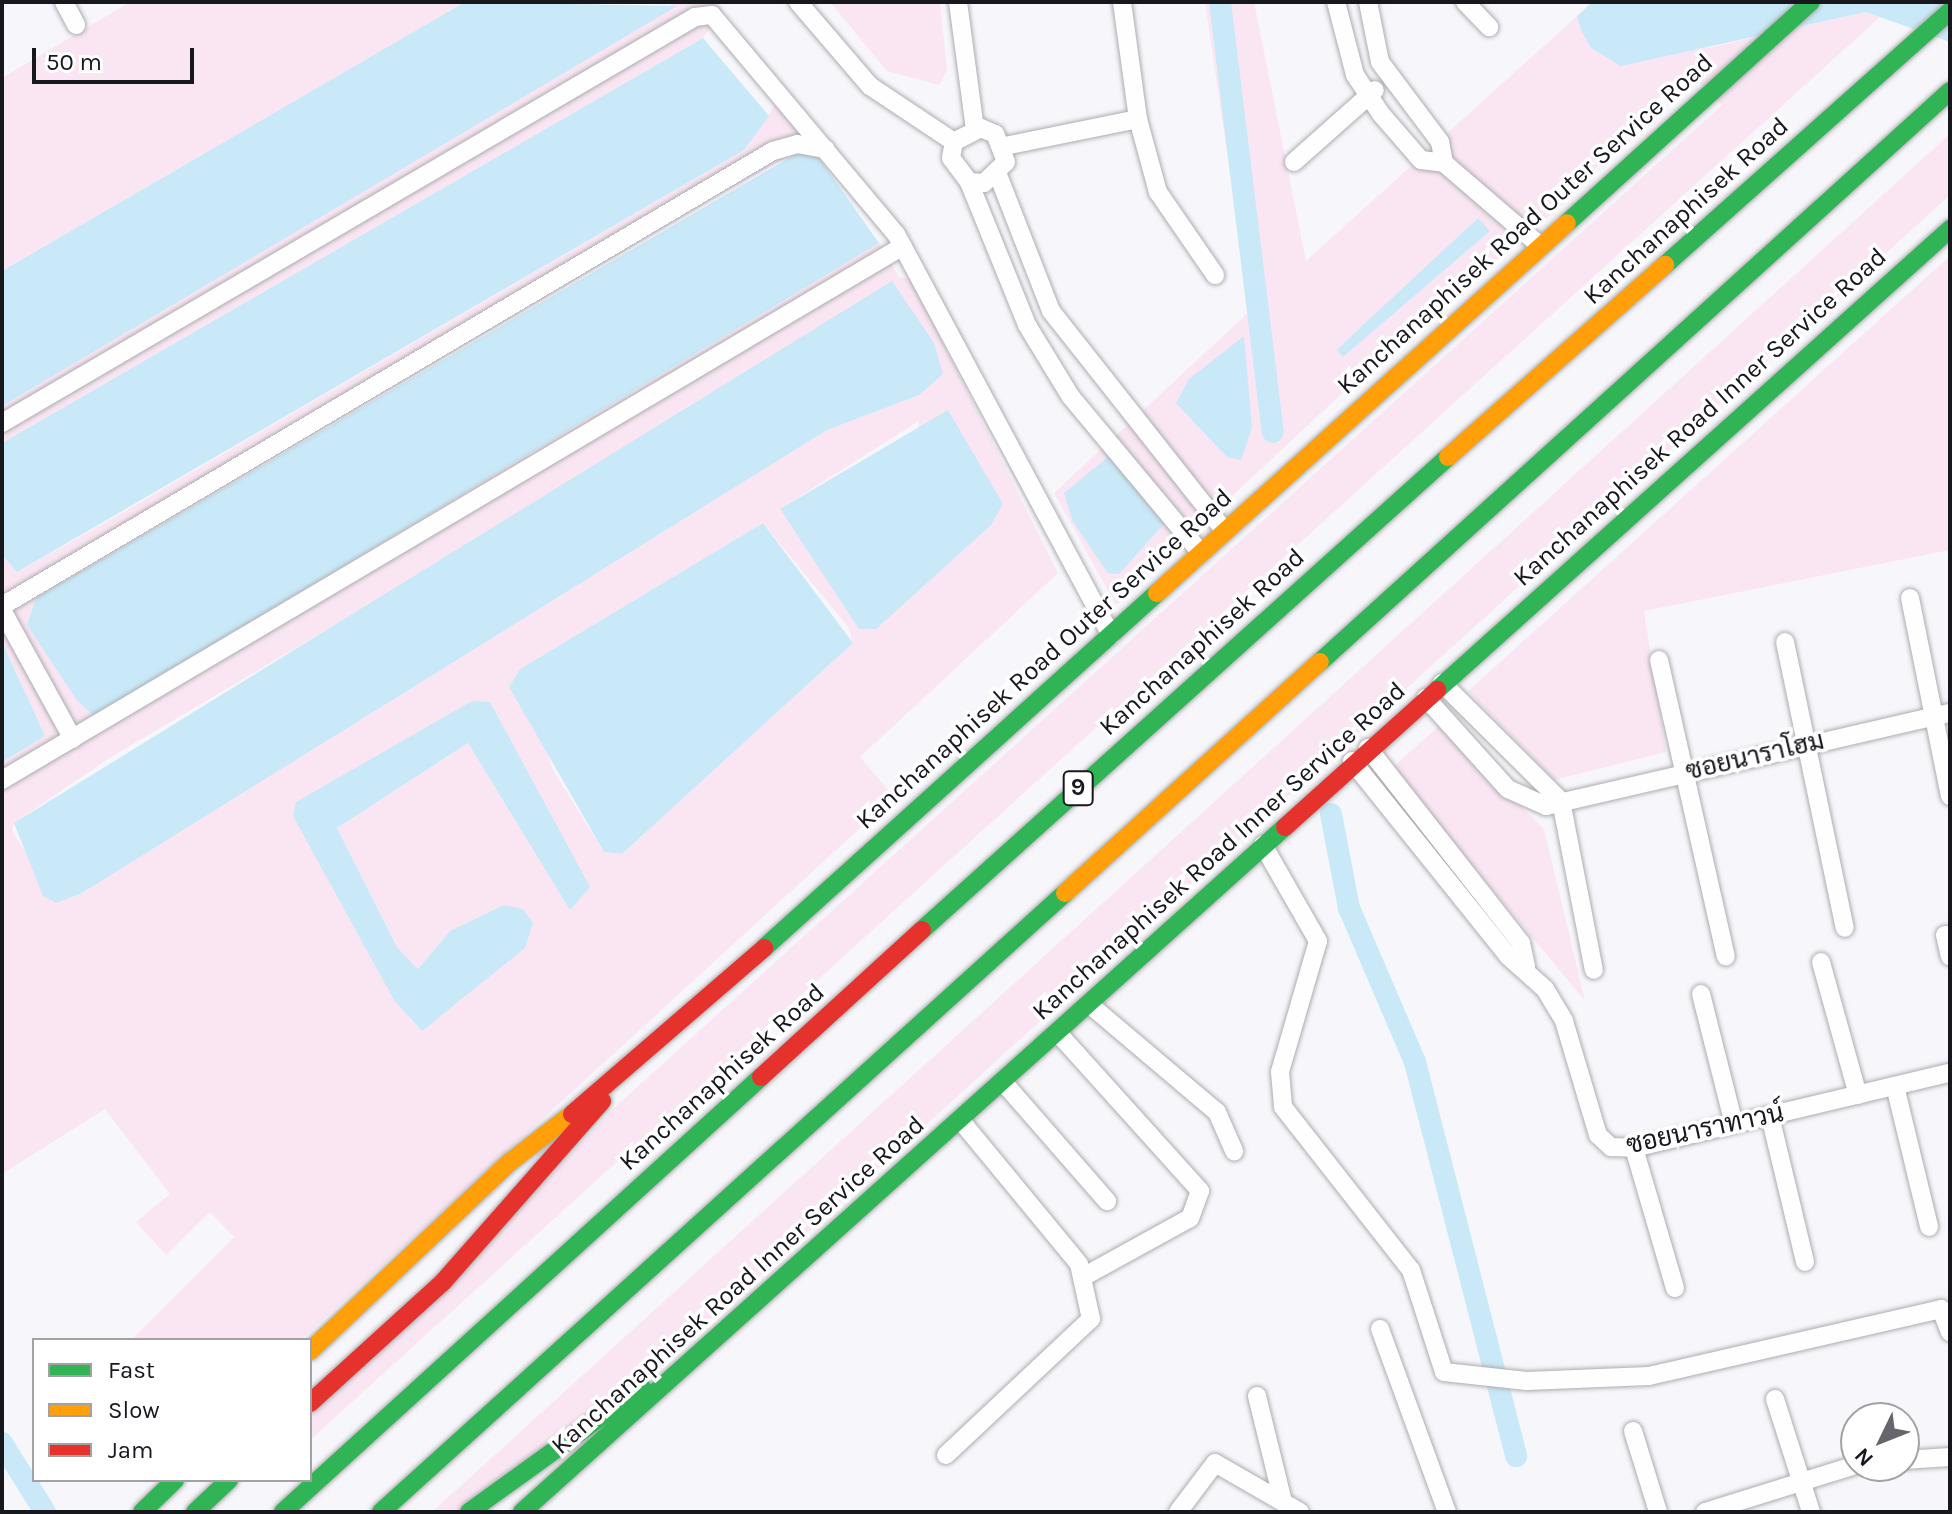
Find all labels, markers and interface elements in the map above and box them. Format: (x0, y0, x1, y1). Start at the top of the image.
scale bar (36, 32, 198, 82)
street label: Kanchanaphisek Road Outer Service Road (1331, 47, 1719, 401)
text: 50 m (46, 48, 102, 76)
street label: Kanchanaphisek Road (1577, 111, 1795, 311)
street label: Kanchanaphisek Road Inner Service Road (1507, 241, 1893, 593)
street label: Kanchanaphisek Road Outer Service Road (850, 482, 1238, 836)
street label: Kanchanaphisek Road (1093, 542, 1311, 742)
street label: Kanchanaphisek Road Inner Service Road (1026, 675, 1412, 1027)
street label: ซอยนาราโฮม (1683, 725, 1827, 787)
road number: 9 (1062, 768, 1094, 808)
street label: Kanchanaphisek Road (613, 977, 831, 1177)
street label: ซอยนาราทาวน์ (1623, 1097, 1787, 1161)
street label: Kanchanaphisek Road Inner Service Road (545, 1109, 931, 1461)
legend (32, 1338, 312, 1482)
text: Fast (108, 1356, 155, 1384)
text: Slow (108, 1396, 160, 1424)
north arrow (1840, 1402, 1920, 1482)
text: Jam (108, 1436, 153, 1464)
text: N (1849, 1442, 1879, 1472)

